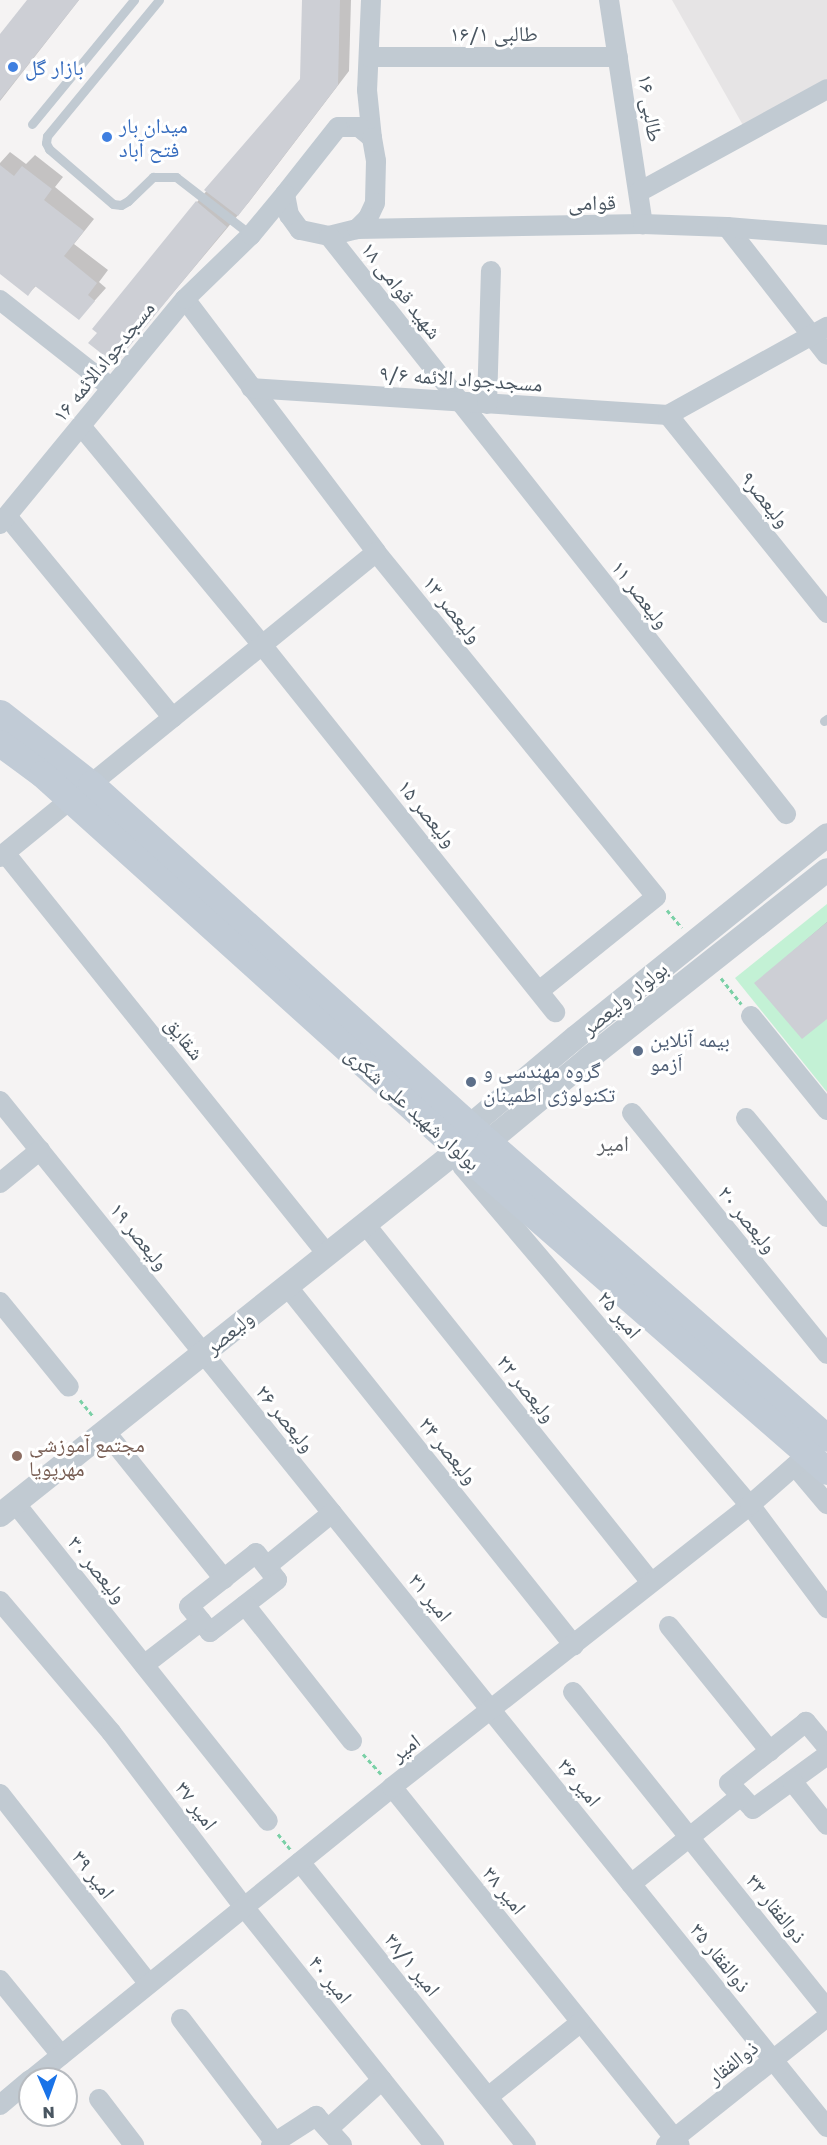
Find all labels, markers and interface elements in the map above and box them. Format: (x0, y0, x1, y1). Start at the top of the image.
street label: طالبی ۱۶/۱ (450, 20, 538, 46)
place label: بازار گل (25, 54, 84, 80)
marker: بازار گل (6, 60, 20, 74)
street label: طالبی ۱۶ (633, 72, 669, 144)
place label: میدان بار فتح آباد (119, 112, 188, 162)
marker: میدان بار فتح آباد (100, 130, 114, 144)
street label: قوامی (568, 189, 616, 215)
street label: شهید قوامی ۱۸ (356, 236, 448, 344)
street label: مسجدجوادالائمه ۱۶ (47, 295, 159, 427)
street label: مسجدجواد الائمه ۹/۶ (379, 360, 543, 396)
street label: ولیعصر۹ (736, 466, 796, 532)
street label: ولیعصر ۱۱ (607, 555, 675, 633)
street label: ولیعصر ۱۳ (418, 570, 488, 648)
street label: ولیعصر ۱۵ (393, 774, 463, 852)
street label: بولوار ولیعصر (576, 956, 672, 1040)
street label: شقایق (160, 1011, 210, 1065)
place label: بیمه آنلاین اَزمو (650, 1026, 730, 1076)
street label: بولوار شهید علی شکری (340, 1041, 486, 1175)
marker: بیمه آنلاین اَزمو (631, 1044, 645, 1058)
place label: گروه مهندسی و تکنولوژی اطمینان (483, 1057, 615, 1107)
marker: گروه مهندسی و تکنولوژی اطمینان (464, 1075, 478, 1089)
district label: امیر (597, 1130, 629, 1156)
street label: ولیعصر ۲۰ (713, 1180, 783, 1258)
street label: ولیعصر ۱۹ (105, 1197, 175, 1275)
street label: امیر ۲۵ (593, 1285, 647, 1343)
street label: ولیعصر (200, 1305, 258, 1359)
street label: ولیعصر ۲۲ (492, 1349, 562, 1427)
street label: ولیعصر ۲۶ (251, 1379, 321, 1457)
street label: ولیعصر ۲۴ (414, 1411, 484, 1489)
place label: مجتمع آموزشی مهرپویا (29, 1431, 145, 1481)
marker: مجتمع آموزشی مهرپویا (10, 1449, 24, 1463)
street label: ولیعصر ۳۰ (63, 1530, 133, 1608)
street label: امیر ۳۱ (404, 1568, 458, 1626)
street label: امیر (385, 1728, 425, 1766)
street label: امیر ۳۶ (553, 1753, 607, 1811)
street label: امیر ۳۷ (170, 1776, 224, 1834)
street label: امیر ۳۹ (67, 1845, 121, 1903)
street label: امیر ۳۸ (478, 1861, 532, 1919)
street label: ذوالفقار ۳۳ (741, 1868, 813, 1948)
street label: ذوالفقار ۳۵ (685, 1917, 757, 1997)
street label: امیر ۳۸/۱ (380, 1927, 446, 2001)
street label: امیر ۴۰ (304, 1950, 358, 2008)
street label: ذوالفقار (702, 2034, 762, 2090)
north arrow (18, 2067, 78, 2127)
text: N (42, 2103, 55, 2123)

